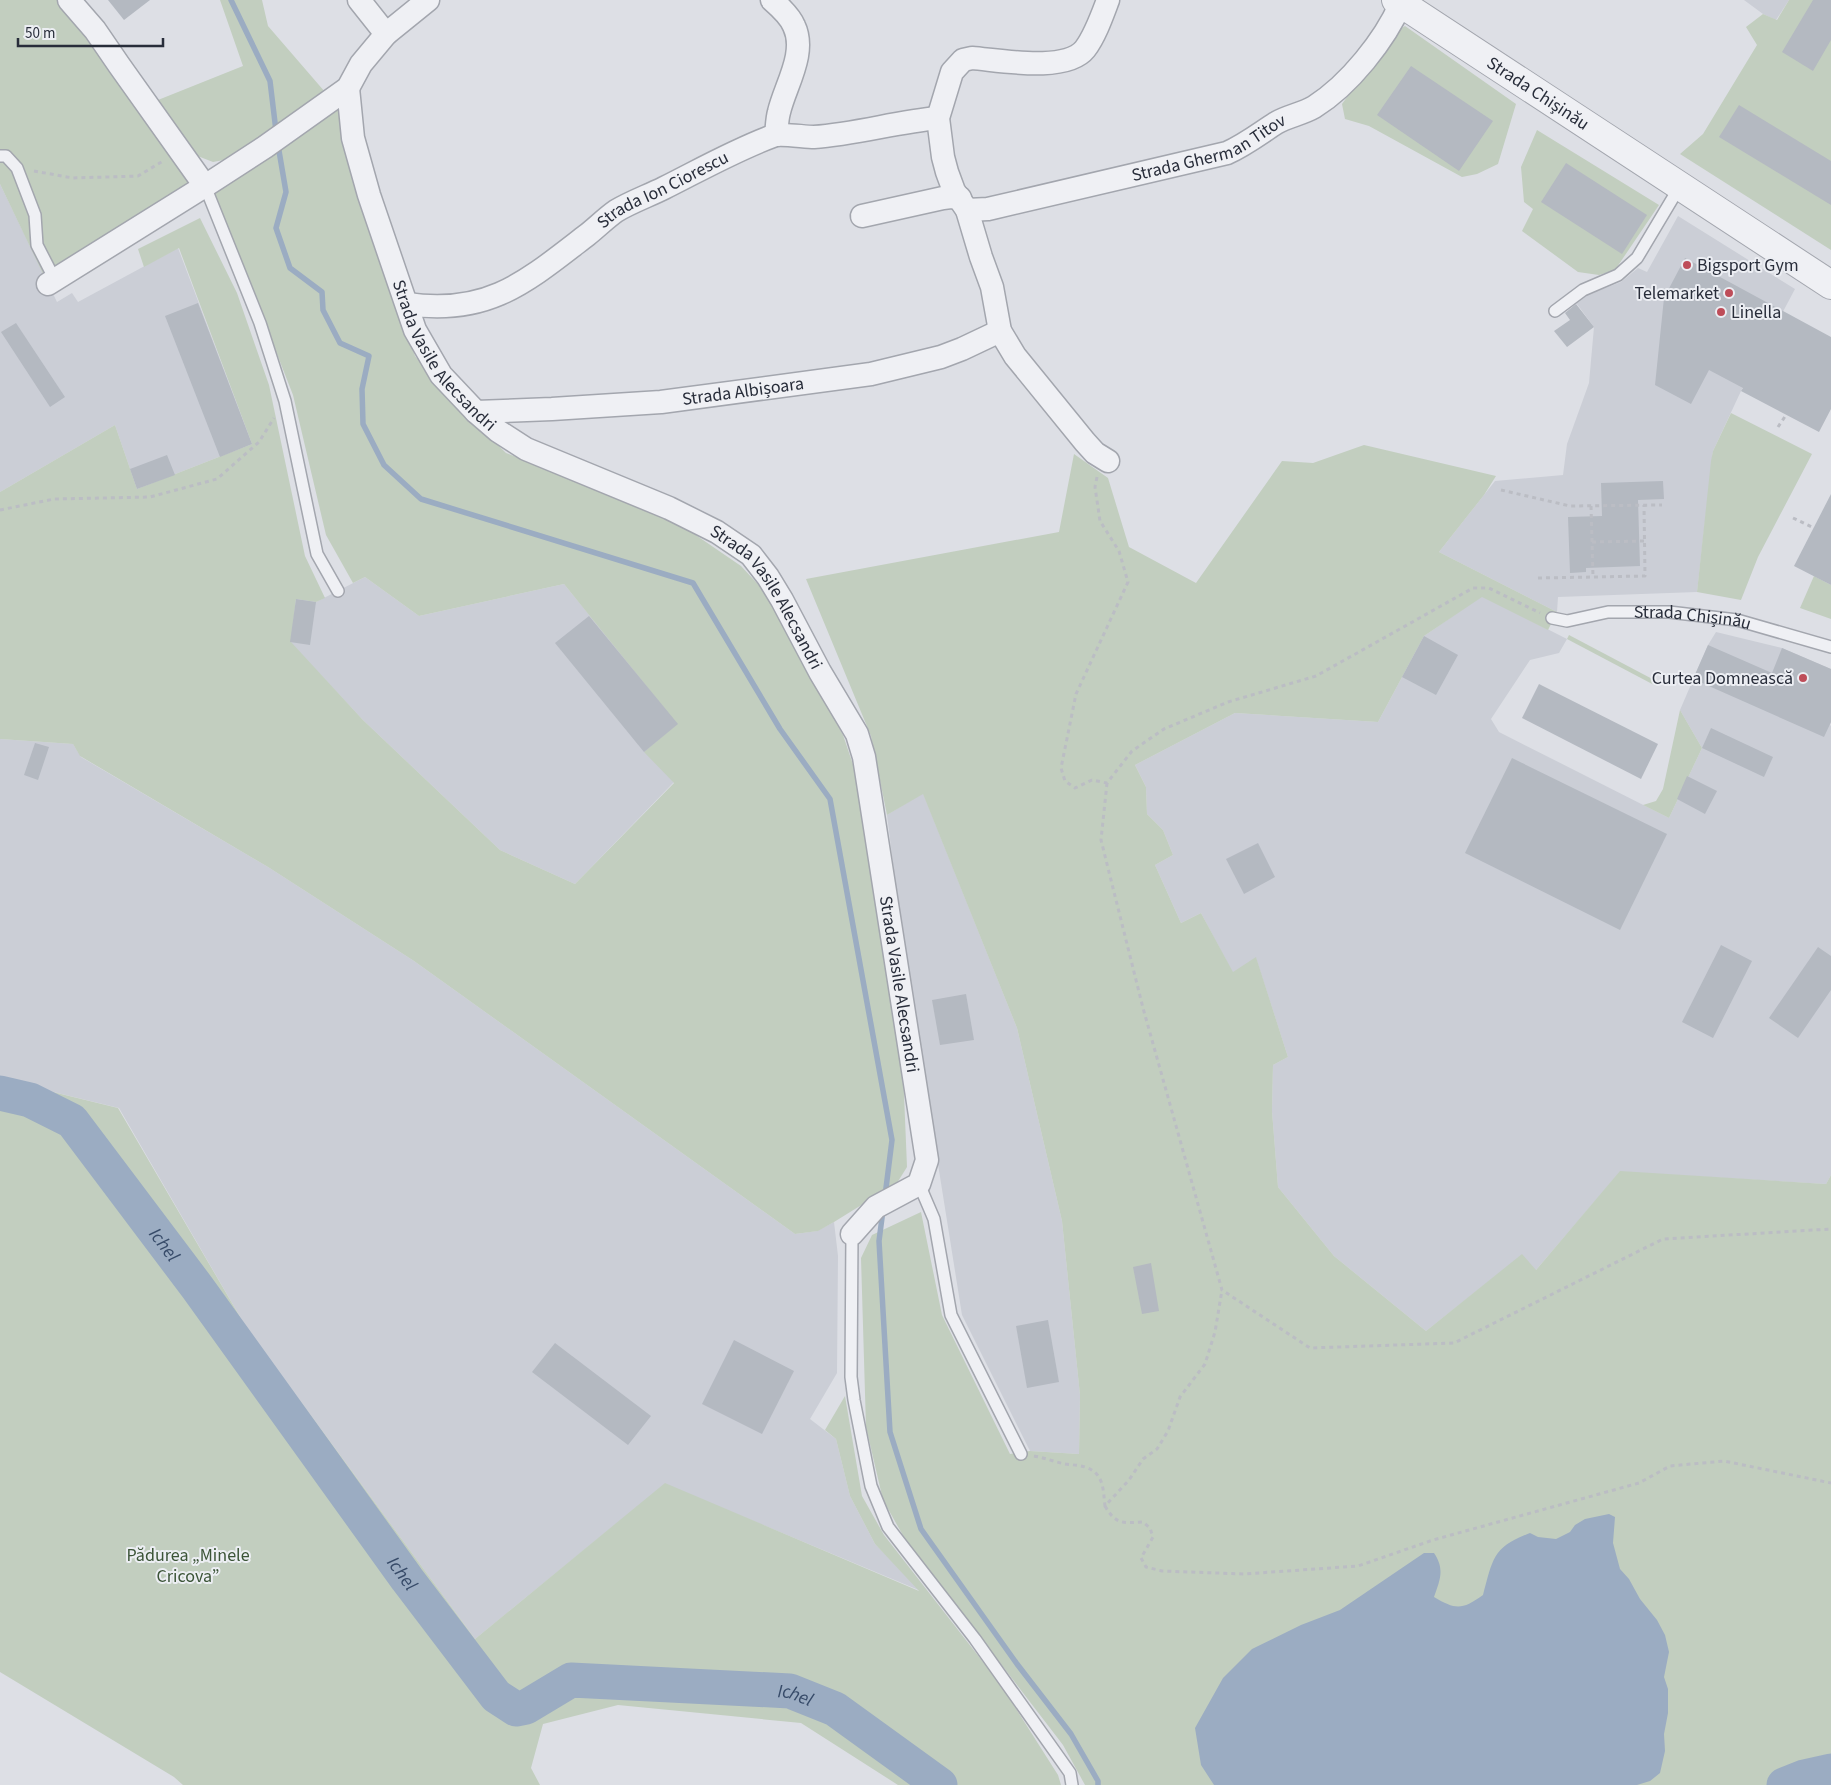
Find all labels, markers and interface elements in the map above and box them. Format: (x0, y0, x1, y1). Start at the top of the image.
scale bar (18, 15, 162, 47)
text: 50 m (25, 23, 55, 44)
street label: Strada Chișinău (1482, 51, 1594, 136)
street label: Strada Gherman Titov (1129, 108, 1290, 188)
street label: Strada Ion Ciorescu (591, 145, 733, 234)
place label: Bigsport Gym (1697, 253, 1799, 278)
marker: Bigsport Gym (1681, 259, 1693, 271)
street label: Strada Vasile Alecsandri (386, 277, 502, 437)
place label: Telemarket (1634, 281, 1719, 306)
marker: Telemarket (1723, 287, 1735, 299)
place label: Linella (1731, 300, 1781, 325)
marker: Linella (1715, 306, 1727, 318)
street label: Strada Albișoara (681, 371, 806, 412)
street label: Strada Vasile Alecsandri (706, 519, 828, 674)
street label: Strada Chișinău (1634, 600, 1754, 636)
place label: Curtea Domnească (1652, 666, 1793, 691)
marker: Curtea Domnească (1797, 672, 1809, 684)
street label: Strada Vasile Alecsandri (873, 894, 925, 1074)
water label: Ichel (142, 1222, 186, 1268)
park label: Pădurea „Minele Cricova” (126, 1543, 250, 1589)
water label: Ichel (380, 1551, 423, 1597)
water label: Ichel (777, 1678, 817, 1714)

